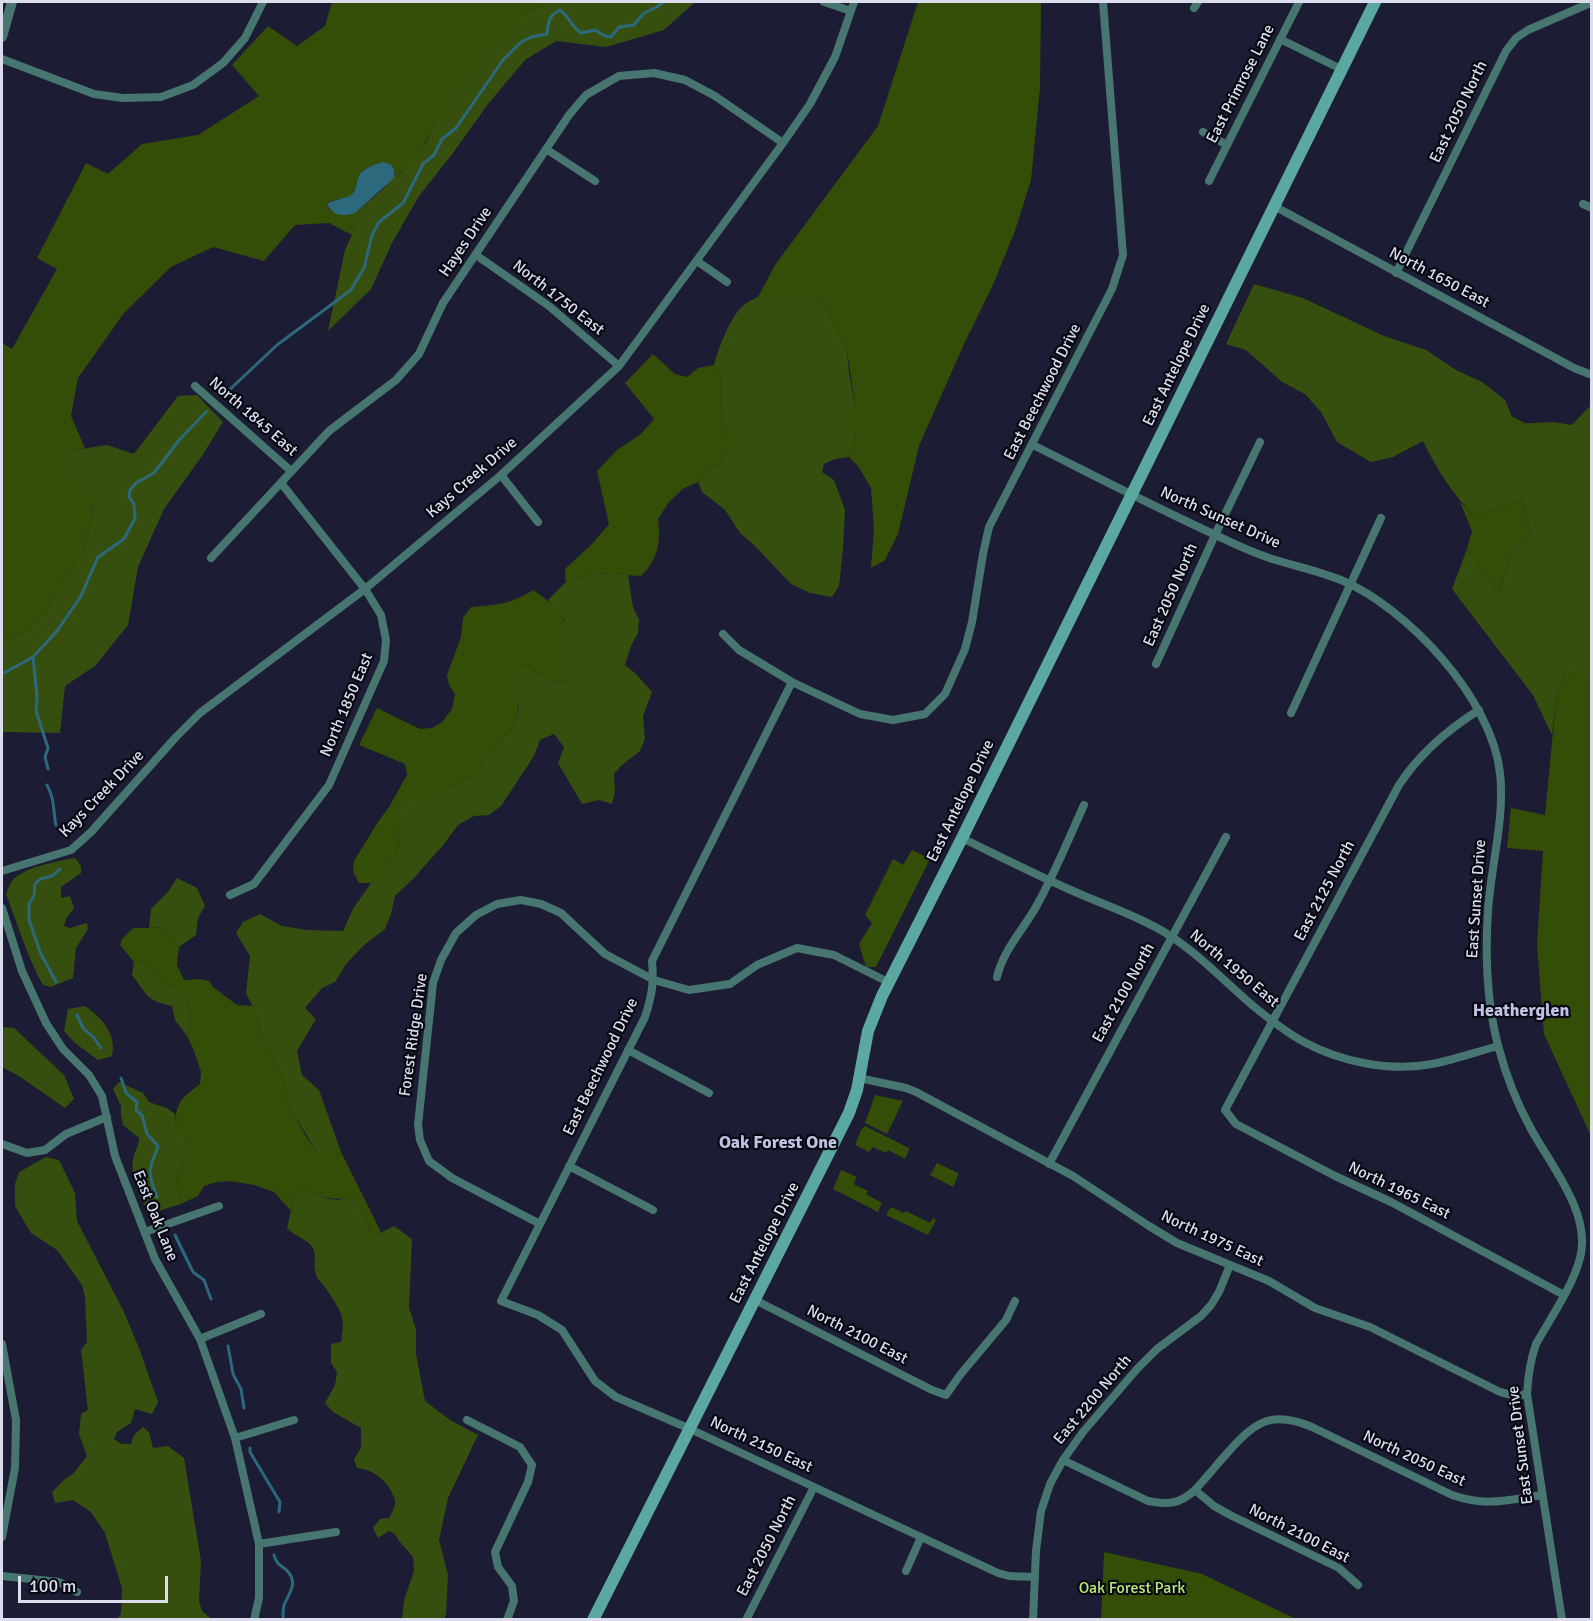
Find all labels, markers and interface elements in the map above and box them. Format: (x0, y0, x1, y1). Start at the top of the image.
street label: East Primrose Lane (1203, 21, 1279, 147)
street label: East 2050 North (1426, 58, 1492, 166)
street label: Hayes Drive (436, 203, 496, 281)
street label: North 1650 East (1386, 243, 1492, 313)
street label: North 1750 East (508, 256, 608, 340)
street label: East Antelope Drive (1139, 301, 1215, 429)
street label: East Beechwood Drive (1000, 321, 1086, 463)
street label: North 1845 East (205, 373, 301, 461)
street label: Kays Creek Drive (423, 433, 521, 523)
street label: North Sunset Drive (1157, 483, 1283, 553)
street label: East 2050 North (1140, 540, 1202, 650)
street label: North 1850 East (316, 650, 378, 760)
street label: East Antelope Drive (923, 737, 999, 865)
street label: Kays Creek Drive (55, 746, 149, 842)
street label: East 2125 North (1290, 838, 1360, 944)
street label: East Sunset Drive (1463, 839, 1491, 959)
street label: North 1950 East (1185, 926, 1283, 1012)
street label: East 2100 North (1089, 940, 1159, 1046)
street label: Forest Ridge Drive (396, 972, 432, 1098)
street label: East Beechwood Drive (559, 995, 643, 1139)
district label: Heatherglen (1473, 1000, 1569, 1022)
district label: Oak Forest One (719, 1132, 837, 1154)
street label: North 1965 East (1345, 1158, 1453, 1224)
street label: East Oak Lane (128, 1168, 182, 1264)
street label: East Antelope Drive (726, 1179, 804, 1307)
street label: North 1975 East (1158, 1207, 1266, 1271)
street label: North 2100 East (803, 1301, 911, 1369)
street label: East 2200 North (1050, 1351, 1136, 1449)
street label: East Sunset Drive (1504, 1385, 1538, 1505)
street label: North 2150 East (707, 1413, 815, 1477)
street label: North 2050 East (1360, 1427, 1468, 1491)
street label: East 2050 North (733, 1492, 801, 1600)
street label: North 2100 East (1245, 1500, 1353, 1568)
scale bar (21, 1564, 171, 1602)
text: 100 m (29, 1575, 76, 1597)
park label: Oak Forest Park (1079, 1579, 1185, 1599)

